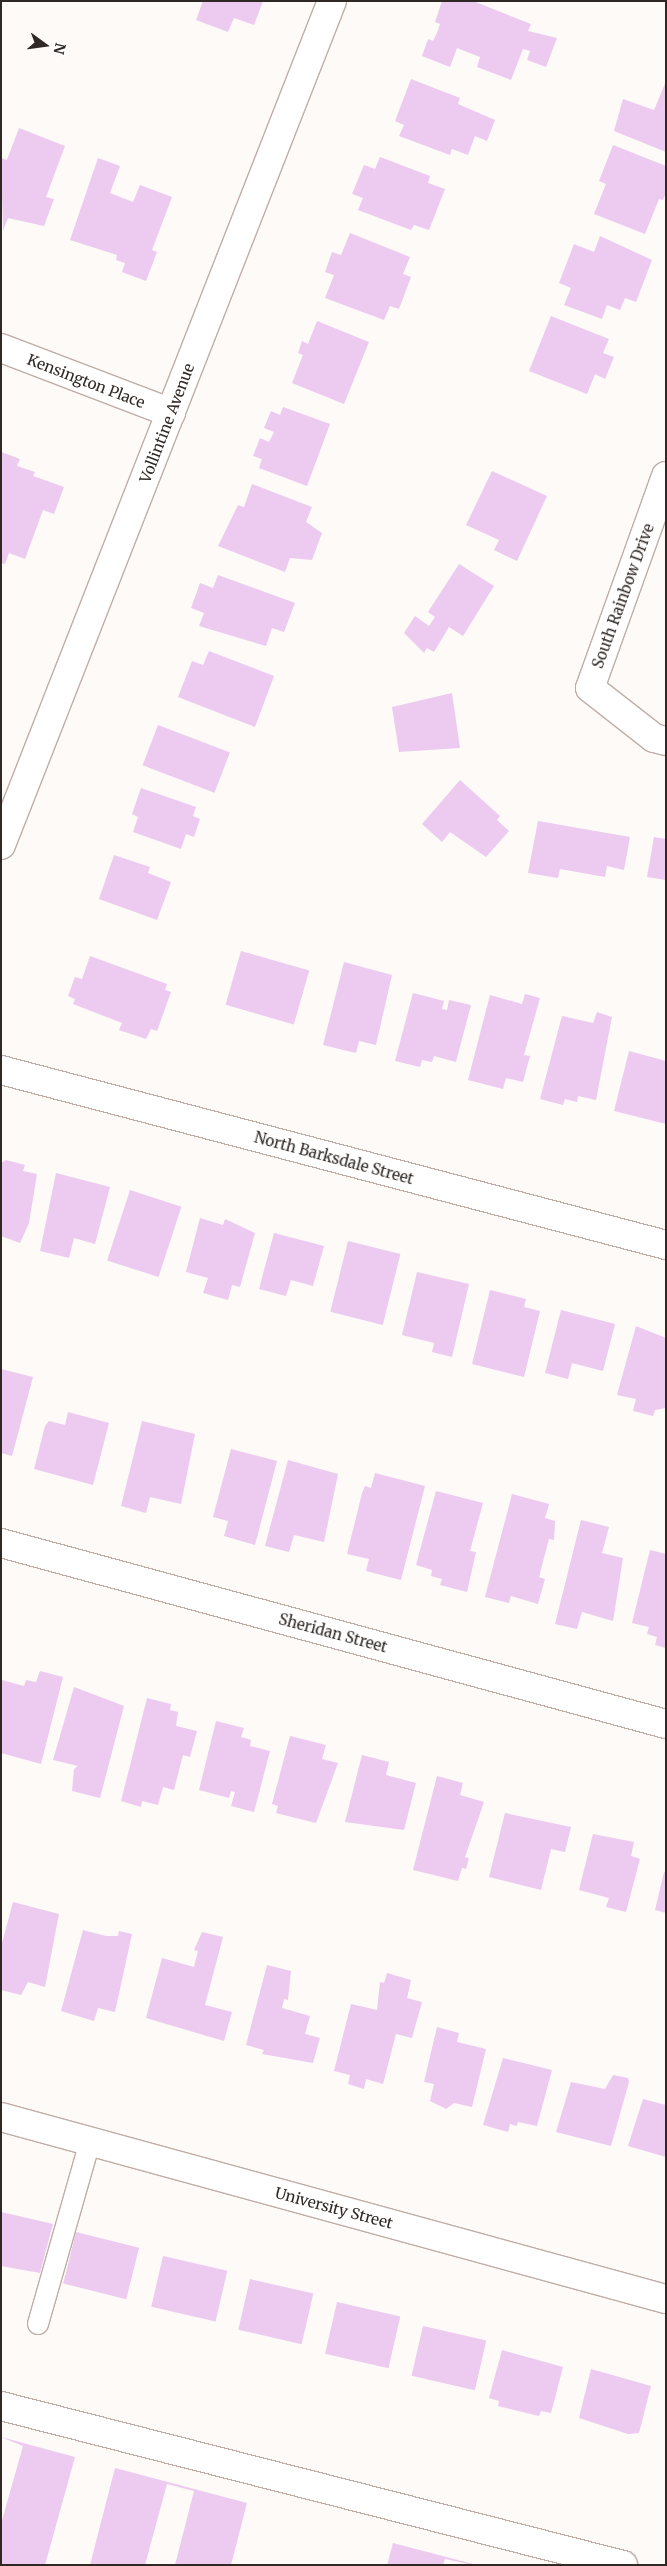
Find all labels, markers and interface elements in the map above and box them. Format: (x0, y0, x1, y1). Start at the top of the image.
north arrow (20, 20, 70, 70)
text: N (49, 41, 70, 56)
street label: Kensington Place (25, 350, 147, 412)
street label: Vollintine Avenue (136, 361, 198, 485)
street label: South Rainbow Drive (588, 521, 658, 671)
street label: North Barksdale Street (252, 1128, 416, 1188)
street label: Sheridan Street (277, 1610, 389, 1656)
street label: University Street (273, 2184, 395, 2232)

